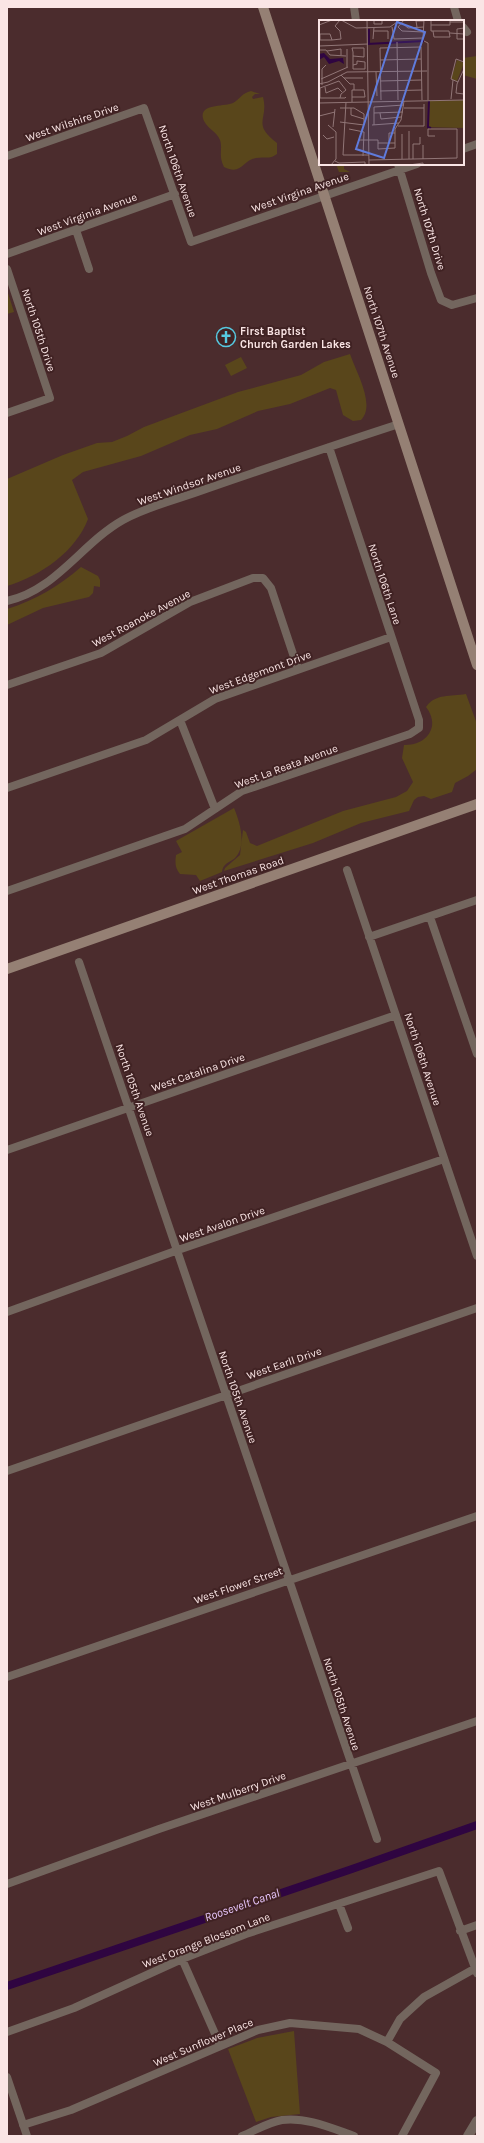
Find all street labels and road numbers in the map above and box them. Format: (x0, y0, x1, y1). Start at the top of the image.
street label: West Wilshire Drive (24, 100, 121, 144)
street label: North 106th Avenue (156, 123, 200, 219)
street label: West Virgina Avenue (250, 170, 351, 215)
street label: North 107th Drive (411, 186, 448, 272)
street label: West Virginia Avenue (36, 190, 139, 239)
street label: North 107th Avenue (361, 285, 403, 380)
street label: North 105th Drive (19, 287, 58, 374)
street label: West Windsor Avenue (136, 461, 243, 508)
street label: North 106th Lane (365, 542, 404, 627)
street label: West Roanoke Avenue (90, 587, 193, 650)
street label: West Edgemont Drive (207, 648, 313, 697)
street label: West La Reata Avenue (233, 742, 340, 791)
street label: West Thomas Road (191, 854, 286, 897)
street label: North 106th Avenue (401, 1011, 444, 1108)
street label: North 105th Avenue (113, 1042, 157, 1138)
street label: West Catalina Drive (150, 1050, 247, 1095)
street label: West Avalon Drive (178, 1204, 267, 1245)
street label: West Earll Drive (245, 1344, 324, 1382)
street label: North 105th Avenue (216, 1349, 260, 1445)
street label: West Flower Street (192, 1564, 284, 1607)
street label: North 105th Avenue (320, 1656, 363, 1753)
street label: West Mulberry Drive (189, 1769, 288, 1814)
street label: West Orange Blossom Lane (140, 1910, 272, 1971)
street label: West Sunflower Place (151, 2015, 255, 2069)

